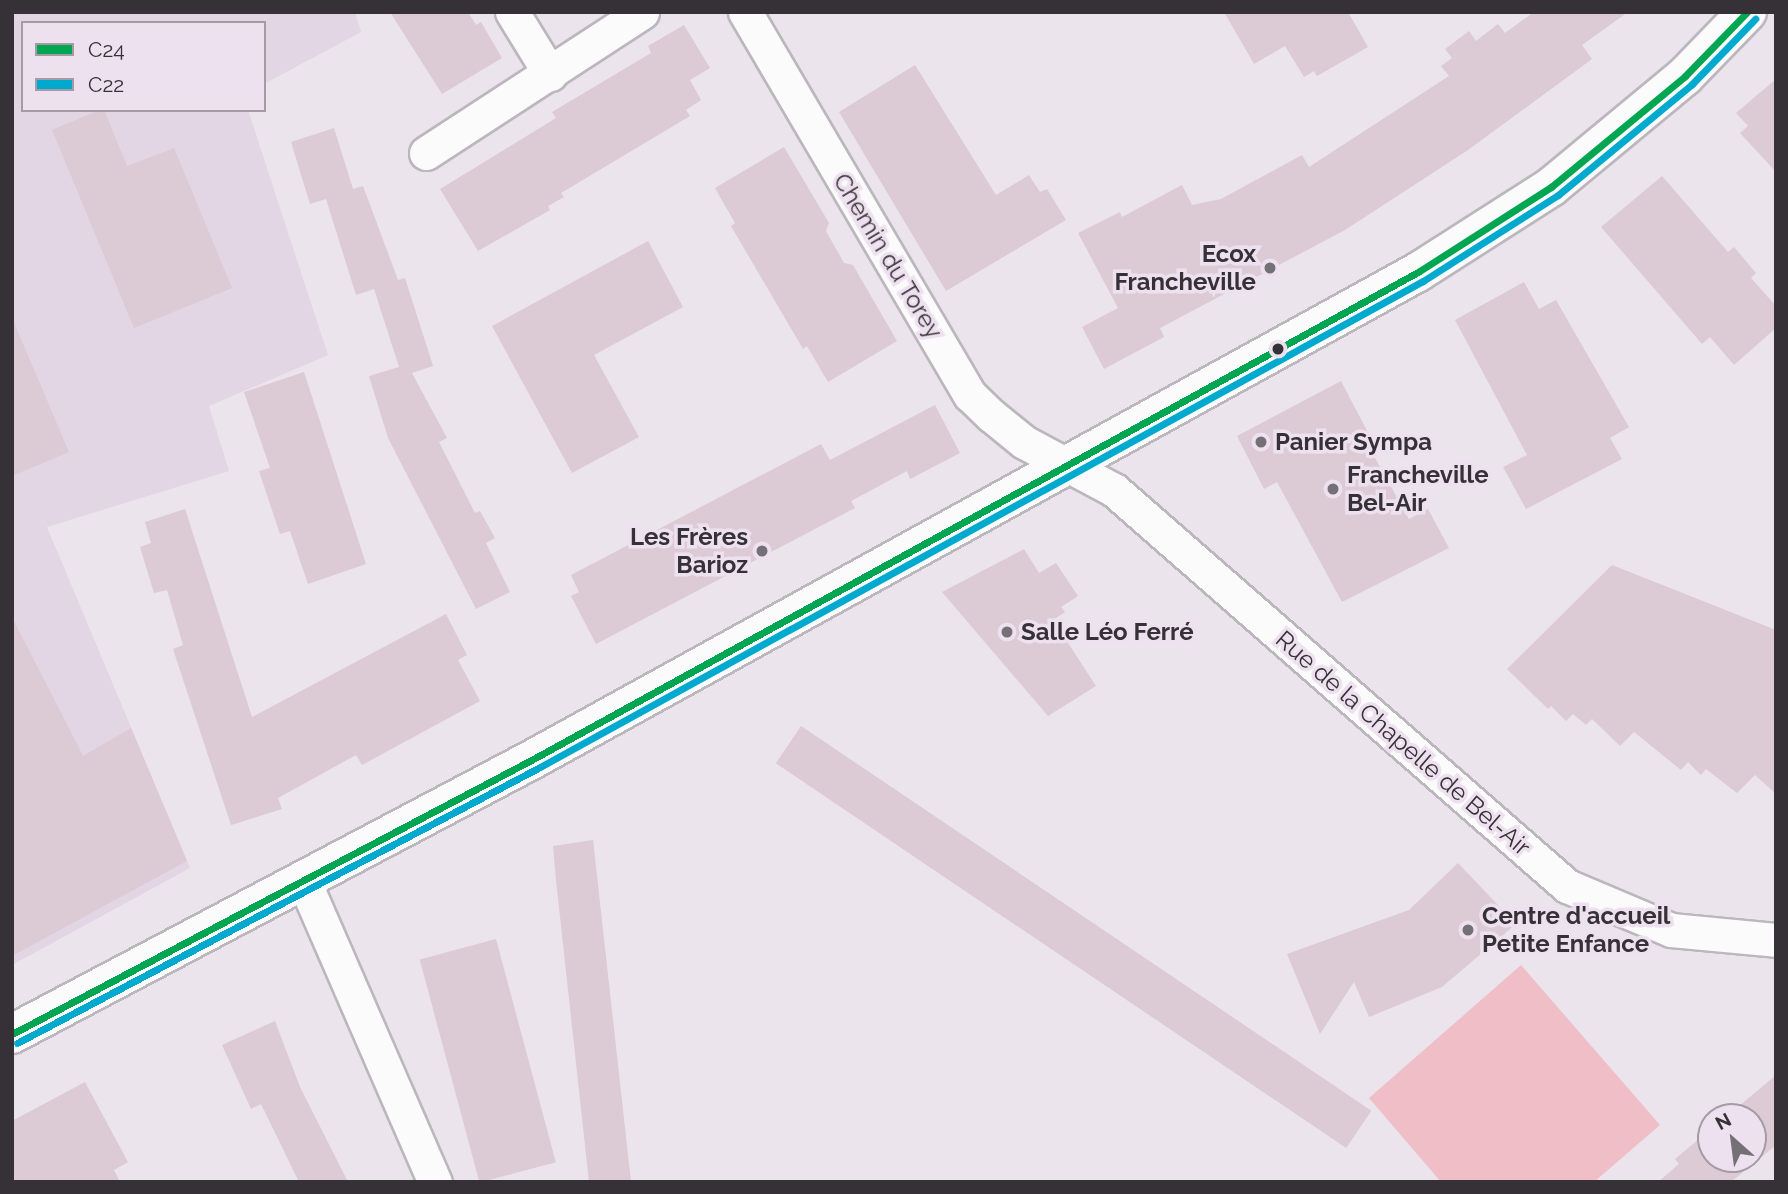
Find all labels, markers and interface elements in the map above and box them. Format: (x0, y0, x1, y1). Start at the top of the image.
legend (21, 21, 266, 112)
text: C24 (88, 37, 125, 62)
text: C22 (88, 72, 124, 97)
street label: Chemin du Torey (827, 168, 949, 344)
place label: Ecox Francheville (1114, 240, 1256, 296)
marker: Ecox Francheville (1262, 260, 1278, 276)
unlabelled marker (1271, 342, 1285, 356)
place label: Panier Sympa (1275, 428, 1432, 456)
marker: Panier Sympa (1253, 434, 1269, 450)
place label: Francheville Bel-Air (1347, 461, 1489, 517)
marker: Francheville Bel-Air (1325, 481, 1341, 497)
place label: Les Frères Barioz (630, 523, 748, 579)
marker: Les Frères Barioz (754, 543, 770, 559)
place label: Salle Léo Ferré (1021, 618, 1194, 646)
marker: Salle Léo Ferré (999, 624, 1015, 640)
street label: Rue de la Chapelle de Bel-Air (1270, 625, 1536, 861)
place label: Centre d'accueil Petite Enfance (1482, 902, 1670, 958)
marker: Centre d'accueil Petite Enfance (1460, 922, 1476, 938)
north arrow (1697, 1103, 1767, 1173)
text: N (1712, 1108, 1735, 1134)

